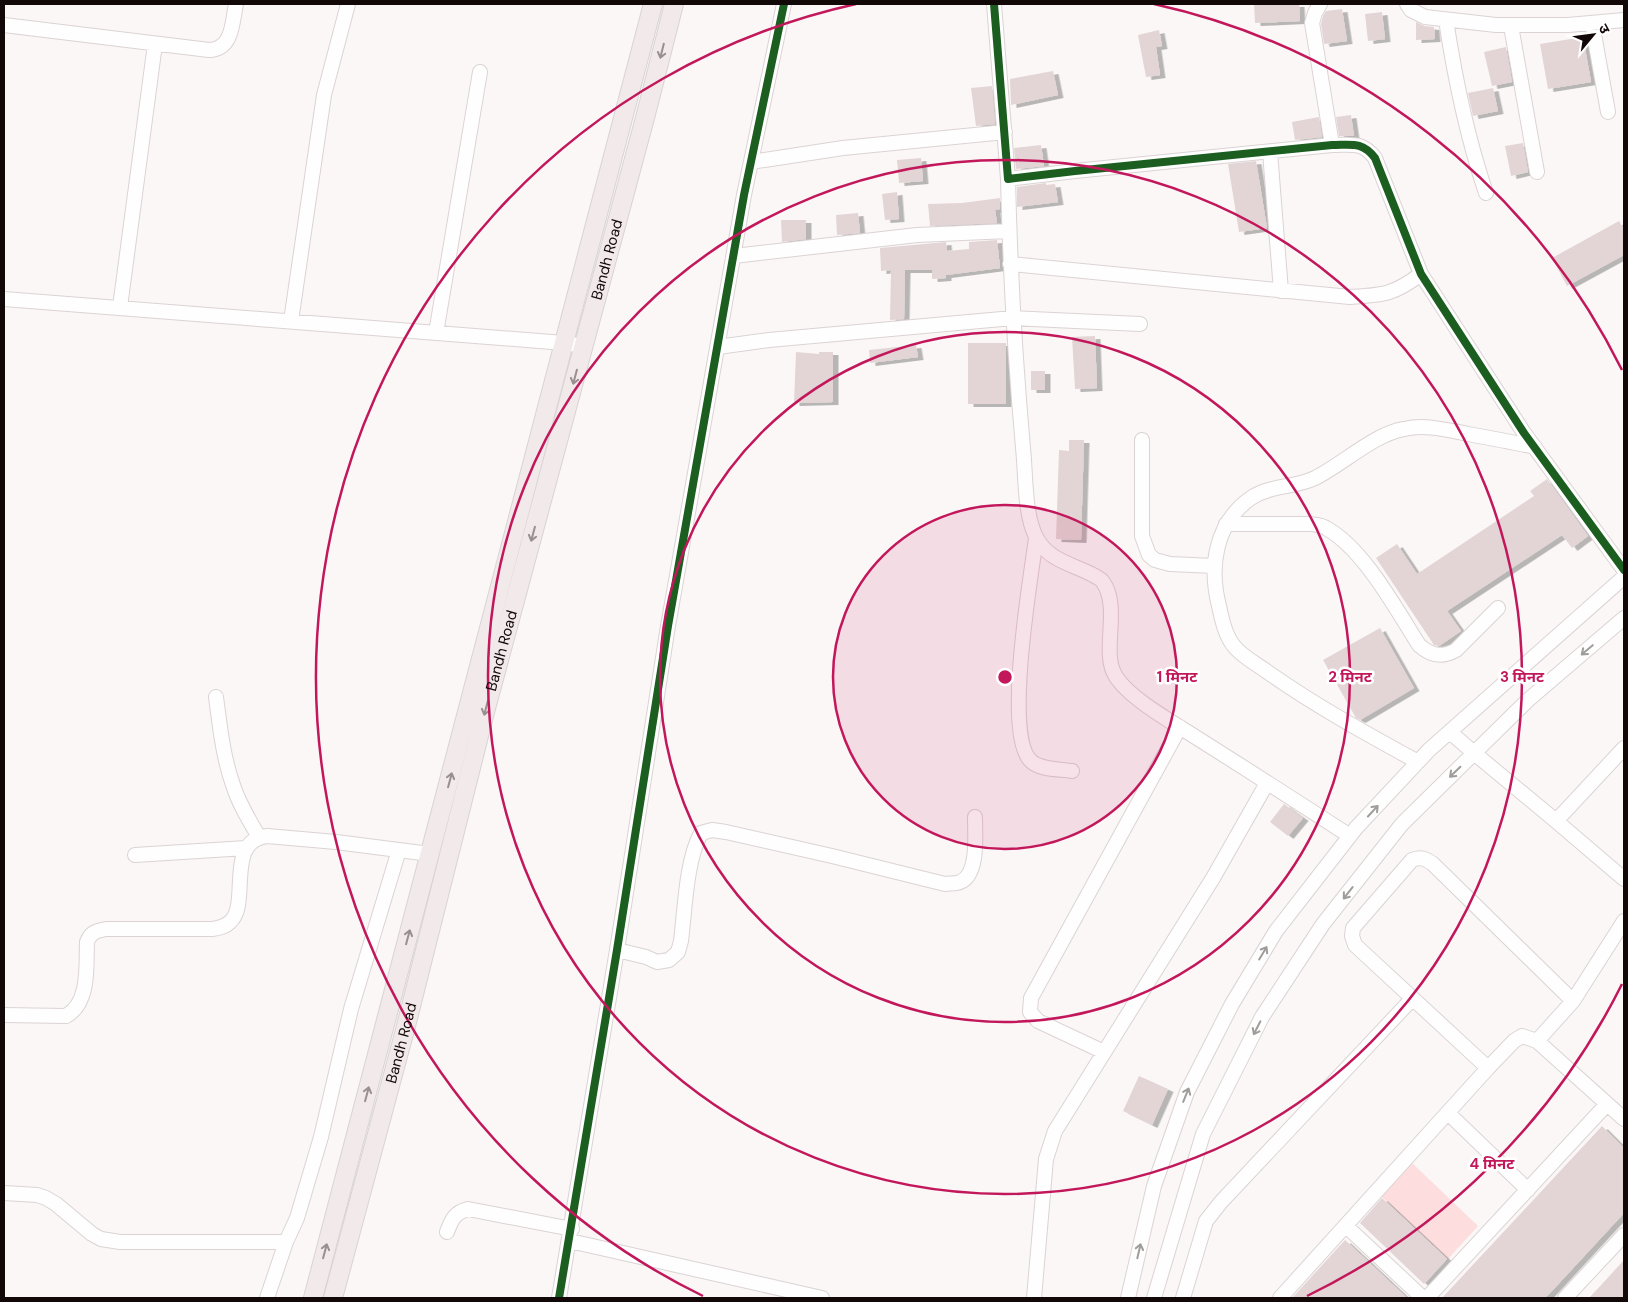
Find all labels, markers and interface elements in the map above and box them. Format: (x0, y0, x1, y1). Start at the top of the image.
north arrow (1568, 10, 1618, 60)
text: उ (1595, 21, 1615, 37)
one-way arrow (657, 43, 666, 59)
street label: Bandh Road (586, 217, 627, 302)
one-way arrow (570, 369, 580, 385)
one-way arrow (528, 526, 537, 542)
street label: Bandh Road (481, 608, 522, 693)
one-way arrow (1581, 644, 1594, 655)
text: 1 मिनट (1157, 667, 1198, 687)
text: 2 मिनट (1328, 667, 1373, 687)
text: 3 मिनट (1500, 667, 1545, 687)
centre of rings (996, 668, 1014, 686)
one-way arrow (481, 699, 491, 715)
one-way arrow (1449, 766, 1461, 778)
one-way arrow (446, 772, 455, 788)
one-way arrow (1367, 804, 1379, 817)
one-way arrow (1342, 887, 1353, 900)
one-way arrow (404, 929, 413, 945)
one-way arrow (1258, 946, 1268, 960)
street label: Bandh Road (381, 1000, 422, 1086)
one-way arrow (1252, 1020, 1261, 1035)
one-way arrow (362, 1086, 372, 1102)
one-way arrow (1182, 1088, 1191, 1103)
text: 4 मिनट (1470, 1154, 1515, 1174)
one-way arrow (1135, 1243, 1144, 1259)
one-way arrow (321, 1244, 330, 1260)

